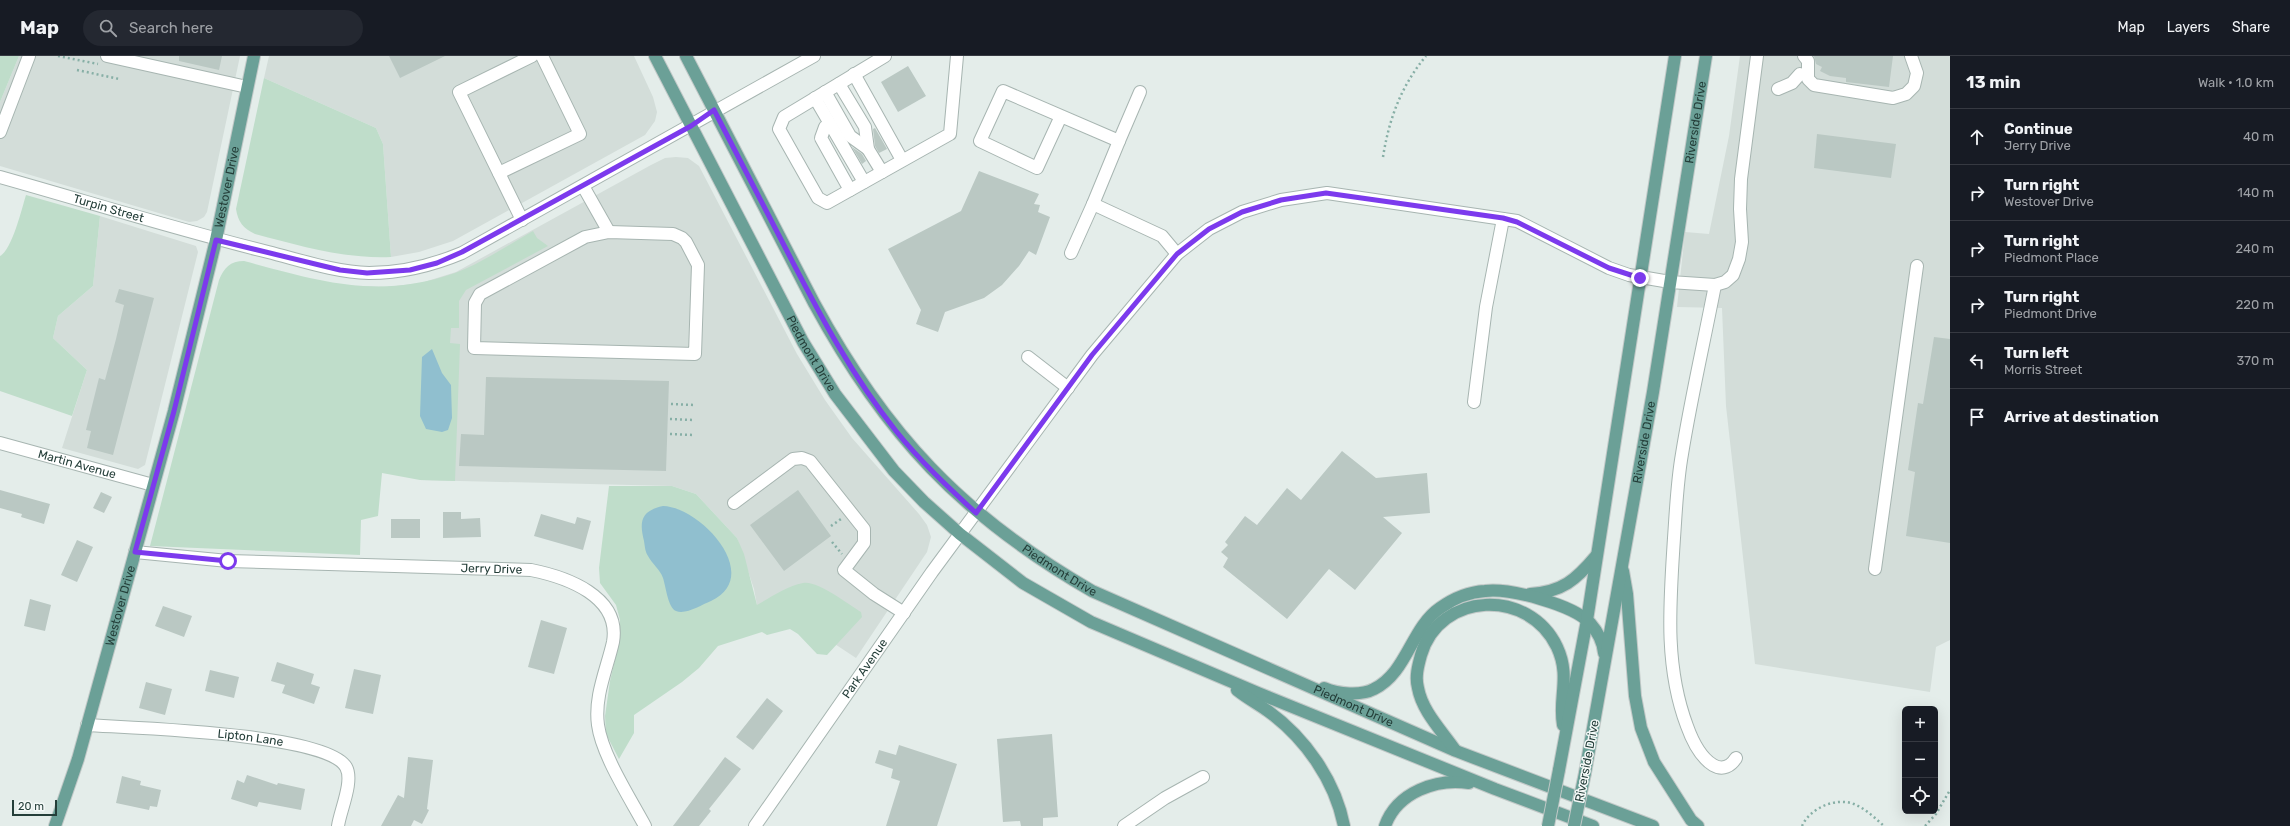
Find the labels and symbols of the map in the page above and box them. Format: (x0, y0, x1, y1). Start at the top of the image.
street label: Riverside Drive (1682, 80, 1709, 165)
street label: Westover Drive (212, 145, 242, 229)
street label: Turpin Street (72, 191, 146, 225)
route end (1631, 269, 1649, 287)
street label: Piedmont Drive (783, 313, 839, 394)
street label: Riverside Drive (1630, 400, 1658, 484)
street label: Martin Avenue (37, 447, 118, 482)
street label: Piedmont Drive (1019, 542, 1099, 599)
route start (219, 552, 237, 570)
street label: Jerry Drive (460, 561, 523, 577)
street label: Westover Drive (103, 563, 138, 647)
street label: Park Avenue (839, 636, 891, 701)
street label: Piedmont Drive (1311, 682, 1396, 730)
street label: Riverside Drive (1572, 719, 1602, 803)
street label: Lipton Lane (217, 727, 285, 749)
scale bar (12, 798, 57, 817)

